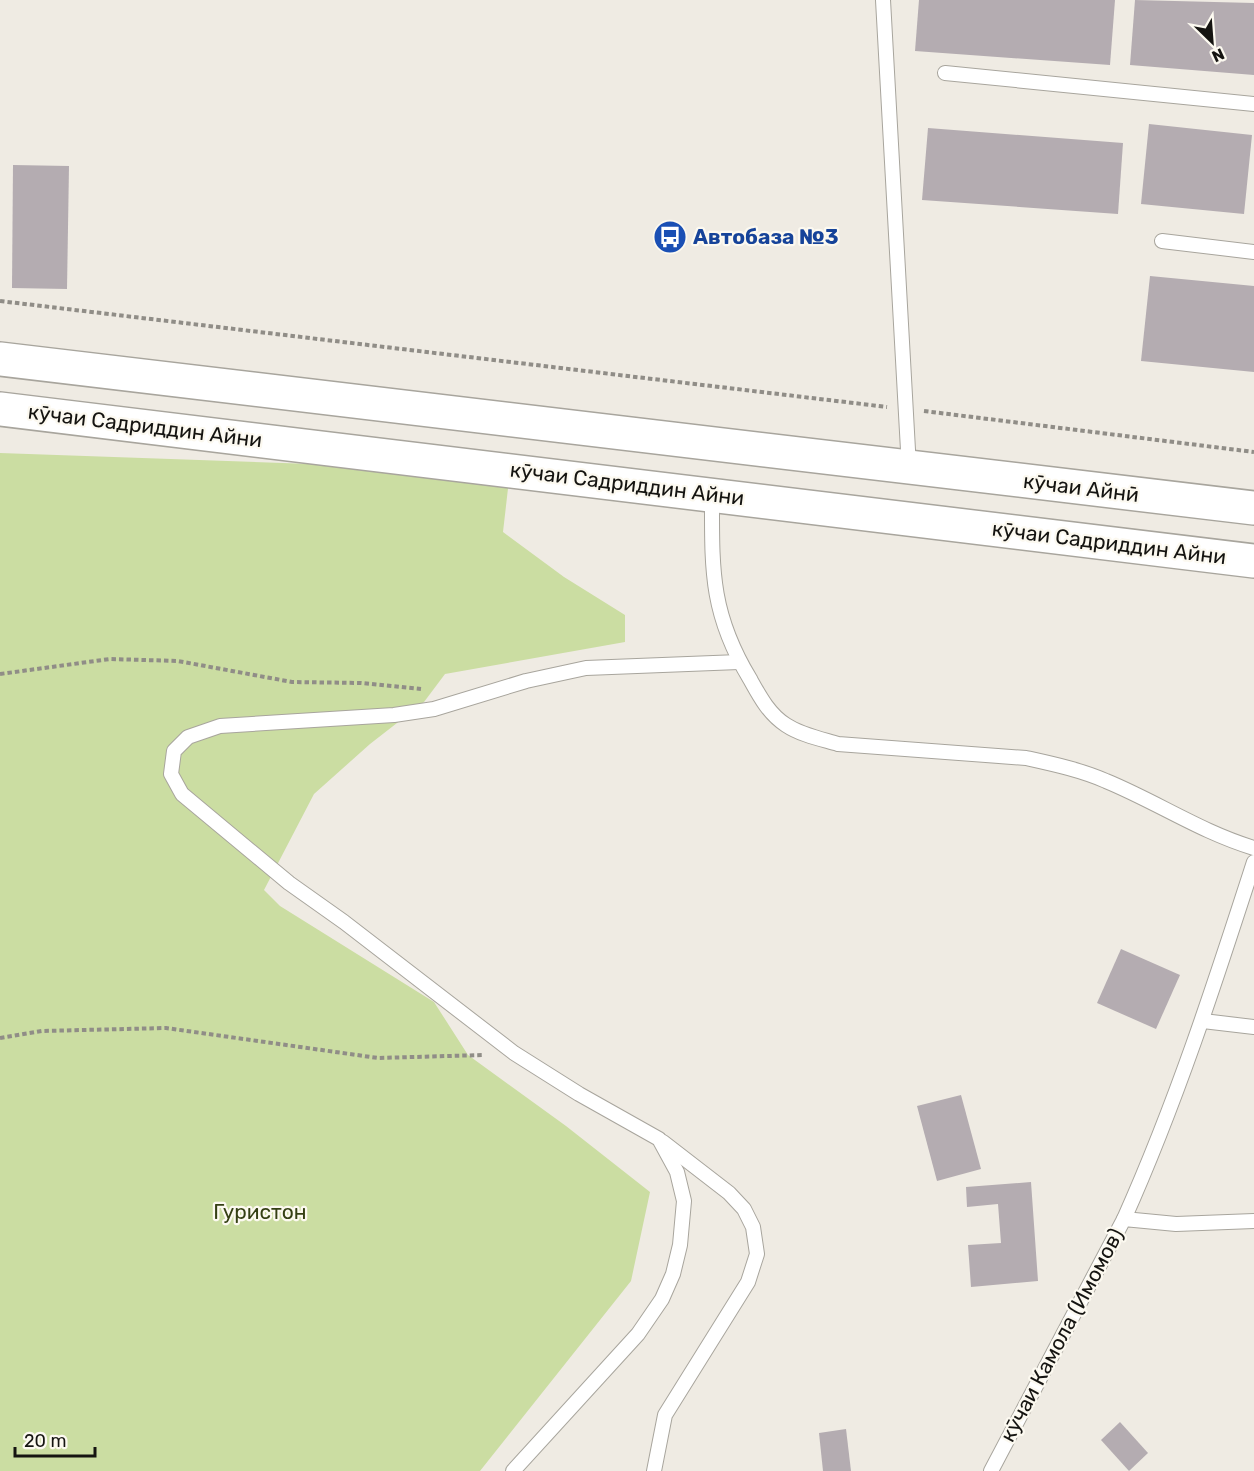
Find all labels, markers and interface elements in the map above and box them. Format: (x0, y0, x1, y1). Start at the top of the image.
north arrow (1182, 12, 1242, 72)
text: N (1209, 44, 1227, 66)
bus stop icon: Автобаза №3 (652, 219, 688, 255)
place label: Автобаза №3 (693, 224, 838, 249)
street label: кӯчаи Садриддин Айни (27, 399, 264, 452)
street label: кӯчаи Садриддин Айни (509, 457, 746, 510)
street label: кӯчаи Айнӣ (1022, 468, 1140, 507)
street label: кӯчаи Садриддин Айни (991, 516, 1228, 569)
park label: Гуристон (213, 1199, 307, 1224)
street label: кӯчаи Камола (Имомов) (995, 1224, 1128, 1446)
scale bar (15, 1420, 94, 1458)
text: 20 m (24, 1430, 66, 1452)

